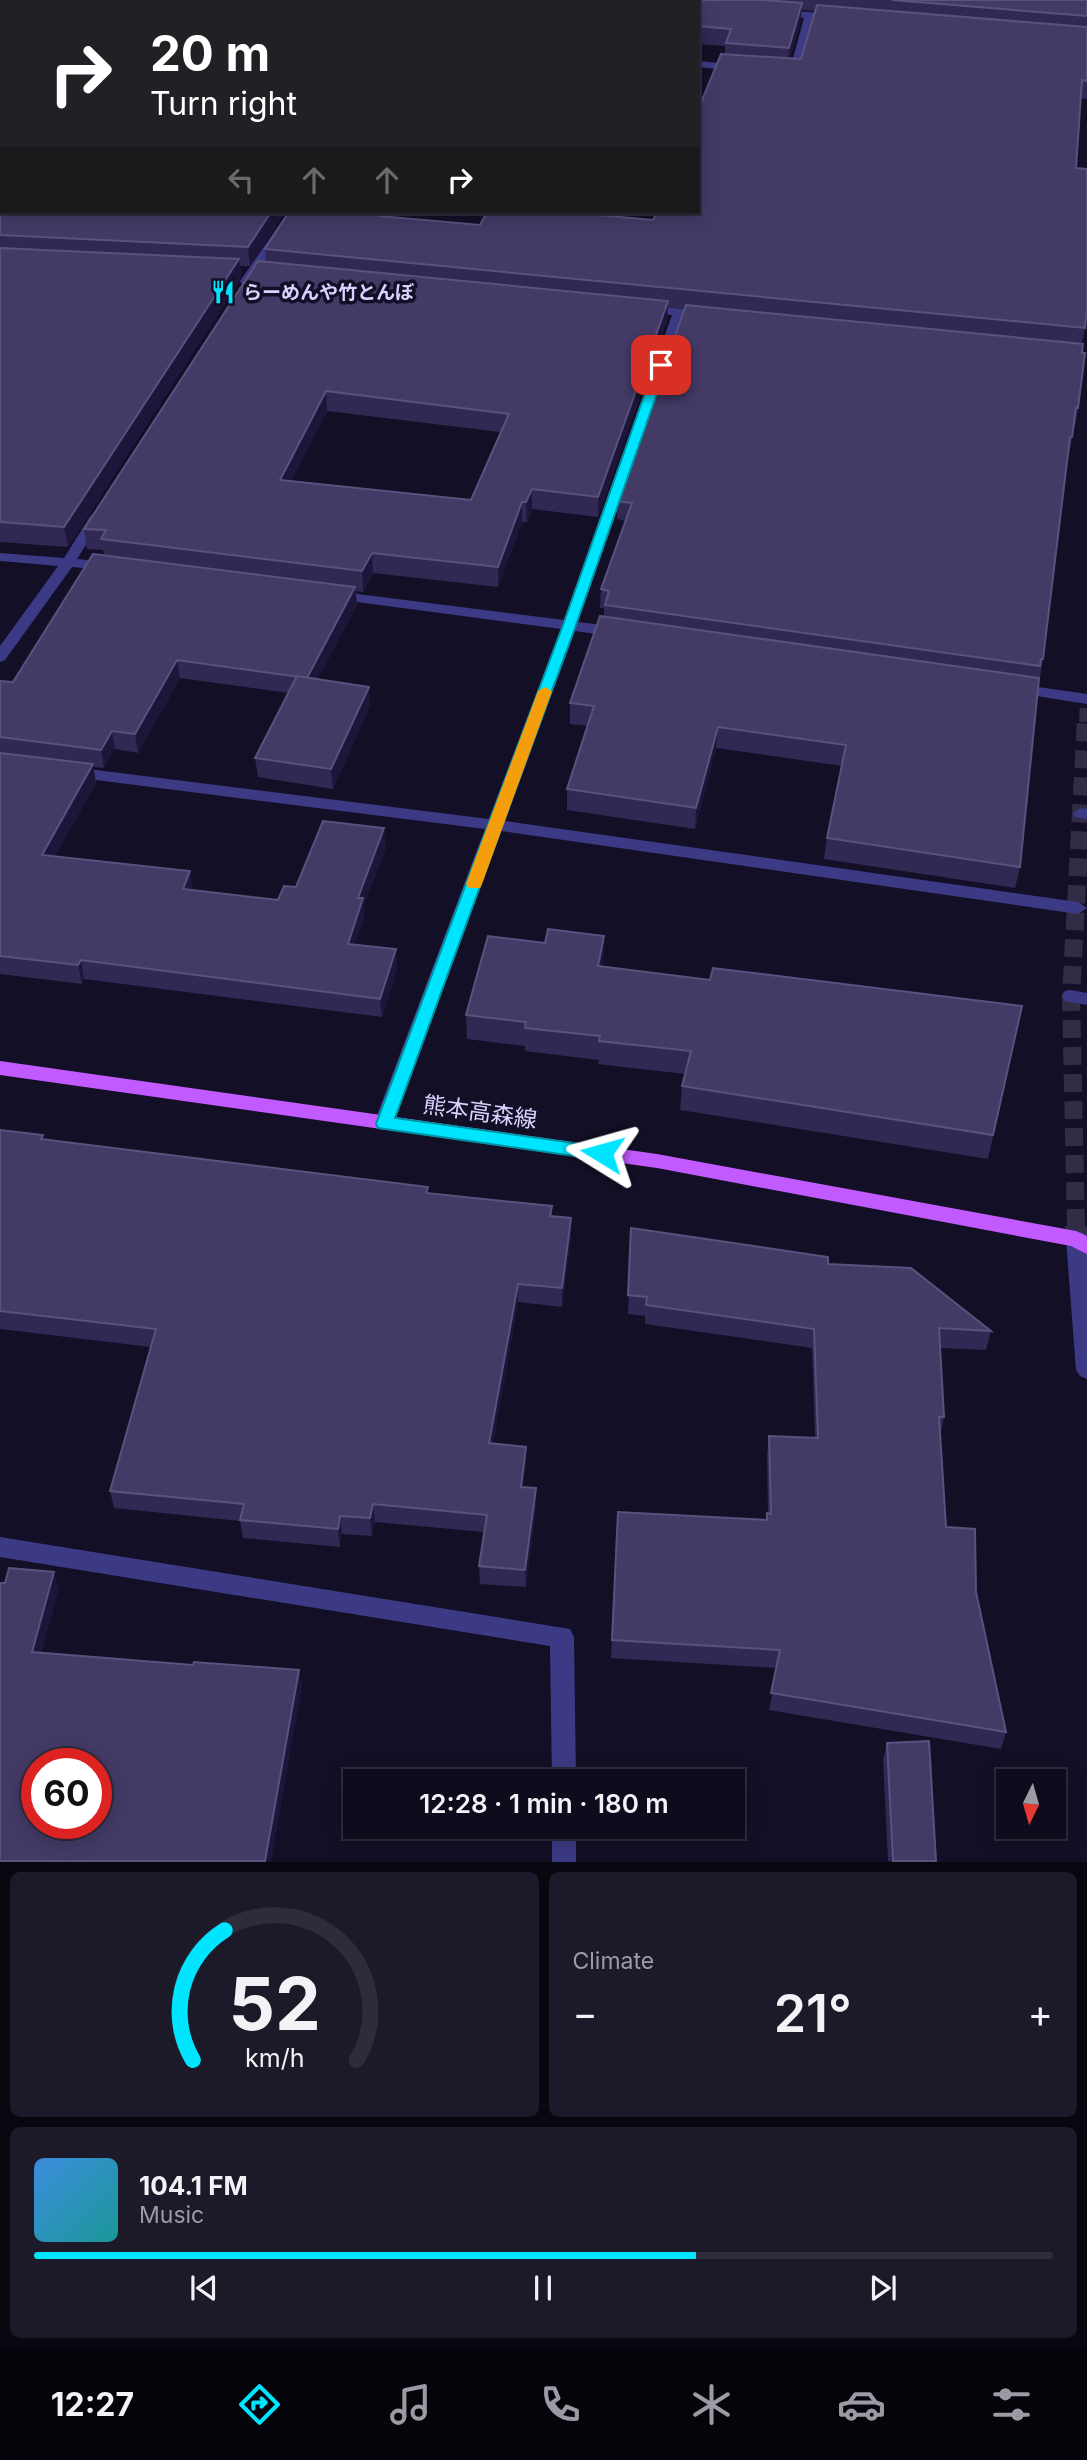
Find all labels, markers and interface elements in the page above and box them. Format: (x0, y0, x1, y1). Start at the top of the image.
text: 20 m (150, 24, 270, 83)
icon: right (35, 28, 126, 119)
text: Turn right (150, 84, 297, 123)
icon: left (222, 161, 260, 199)
icon: ahead (295, 161, 333, 199)
icon: ahead (368, 161, 406, 199)
icon: right (441, 161, 479, 199)
restaurant icon: らーめんや竹とんぼ (209, 278, 237, 306)
place label: らーめんや竹とんぼ (243, 281, 414, 304)
pin (631, 335, 691, 395)
icon: arrive (642, 346, 680, 384)
street label: 熊本高森線 (421, 1090, 539, 1134)
position arrow (565, 1116, 639, 1190)
speed limit sign: 60 (21, 1748, 112, 1839)
north arrow (996, 1769, 1066, 1839)
map controls (996, 1769, 1066, 1839)
text: 12:28 · 1 min · 180 m (419, 1788, 669, 1819)
text: Climate (573, 1947, 654, 1975)
text: 52 (228, 1960, 320, 2049)
text: 21° (774, 1982, 852, 2045)
text: − (573, 1990, 598, 2036)
text: + (1028, 1990, 1053, 2036)
text: km/h (245, 2043, 304, 2073)
text: 104.1 FM (139, 2170, 248, 2201)
text: Music (139, 2201, 204, 2229)
icon: previous (185, 2269, 223, 2307)
icon: pause (524, 2269, 562, 2307)
icon: next (864, 2269, 902, 2307)
icon: directions (235, 2380, 284, 2429)
icon: music (386, 2380, 435, 2429)
icon: phone (536, 2380, 585, 2429)
icon: climate (687, 2380, 736, 2429)
icon: car (837, 2380, 886, 2429)
icon: filters (987, 2380, 1036, 2429)
text: 12:27 (51, 2385, 134, 2424)

